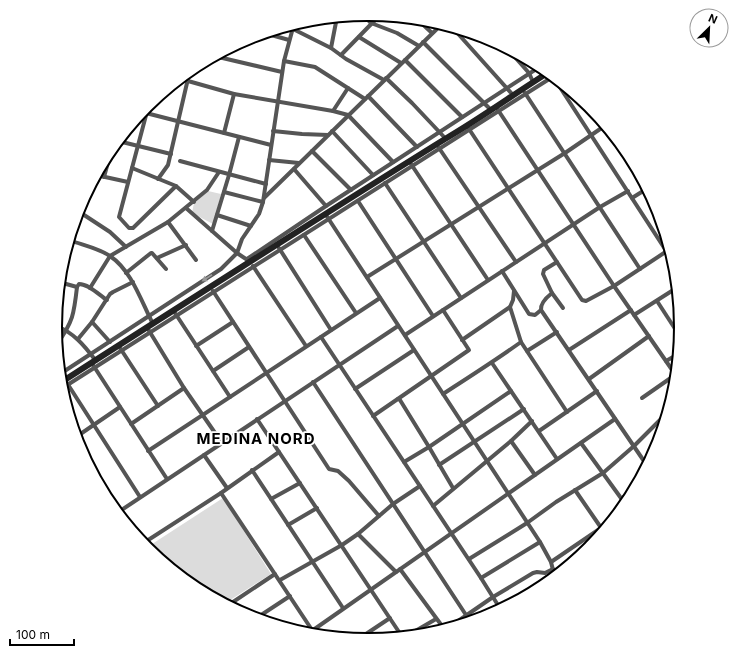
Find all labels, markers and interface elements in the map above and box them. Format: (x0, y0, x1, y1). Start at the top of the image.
north arrow (689, 8, 729, 48)
text: N (706, 11, 720, 27)
one-way arrow (202, 274, 212, 282)
district label: MEDINA NORD (197, 429, 316, 448)
scale bar (10, 621, 74, 647)
text: 100 m (16, 627, 50, 642)

